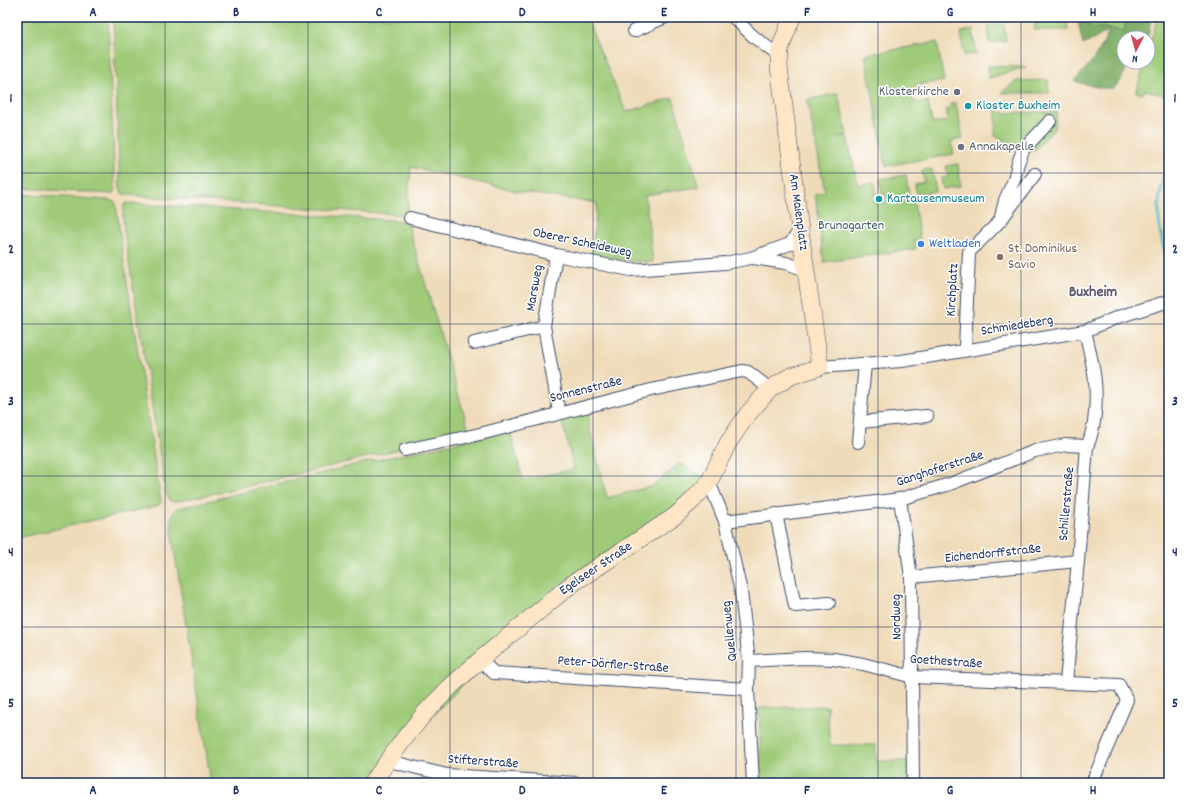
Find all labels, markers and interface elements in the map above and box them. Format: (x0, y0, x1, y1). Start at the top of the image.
text: A (89, 4, 97, 23)
text: B (233, 4, 239, 23)
text: C (376, 4, 383, 23)
text: D (519, 4, 526, 23)
text: E (661, 4, 668, 23)
text: F (804, 4, 810, 23)
text: G (947, 4, 954, 23)
text: H (1090, 4, 1097, 23)
north arrow (1116, 30, 1156, 70)
text: N (1131, 50, 1139, 66)
place label: Klosterkirche (879, 82, 949, 102)
marker: Klosterkirche (952, 87, 962, 97)
text: 1 (10, 90, 13, 109)
text: 1 (1174, 90, 1177, 109)
place label: Kloster Buxheim (976, 96, 1060, 116)
marker: Kloster Buxheim (963, 101, 973, 111)
place label: Annakapelle (969, 137, 1034, 157)
marker: Annakapelle (956, 142, 966, 152)
street label: Am Maienplatz (783, 172, 813, 252)
place label: Kartausenmuseum (887, 189, 985, 209)
marker: Kartausenmuseum (874, 194, 884, 204)
park label: Brunogarten (818, 216, 884, 236)
street label: Oberer Scheideweg (531, 223, 633, 263)
place label: Weltladen (929, 234, 981, 254)
marker: Weltladen (916, 239, 926, 249)
place label: St. Dominikus Savio (1008, 239, 1077, 275)
text: 2 (8, 241, 14, 260)
text: 2 (1172, 241, 1178, 260)
marker: St. Dominikus Savio (995, 252, 1005, 262)
street label: Kirchplatz (942, 262, 964, 317)
street label: Marsweg (521, 263, 549, 313)
district label: Buxheim (1069, 281, 1117, 304)
street label: Schmiedeberg (979, 310, 1055, 342)
street label: Sonnenstraße (548, 371, 624, 409)
text: 3 (8, 393, 14, 412)
text: 3 (1172, 393, 1178, 412)
street label: Ganghoferstraße (894, 445, 986, 493)
street label: Schillerstraße (1054, 466, 1080, 542)
street label: Egelseer Straße (555, 537, 637, 601)
street label: Eichendorffstraße (944, 539, 1042, 569)
text: 4 (8, 544, 14, 563)
text: 4 (1172, 544, 1178, 563)
street label: Nordweg (887, 594, 907, 640)
street label: Quellenweg (717, 600, 743, 662)
street label: Goethestraße (909, 649, 983, 675)
street label: Peter-Dörfler-Straße (557, 651, 669, 679)
text: 5 (8, 695, 14, 714)
text: 5 (1172, 695, 1178, 714)
street label: Stifterstraße (447, 750, 519, 774)
text: A (89, 782, 97, 800)
text: B (233, 782, 239, 800)
text: C (376, 782, 383, 800)
text: D (519, 782, 526, 800)
text: E (661, 782, 668, 800)
text: F (804, 782, 810, 800)
text: G (947, 782, 954, 800)
text: H (1090, 782, 1097, 800)

